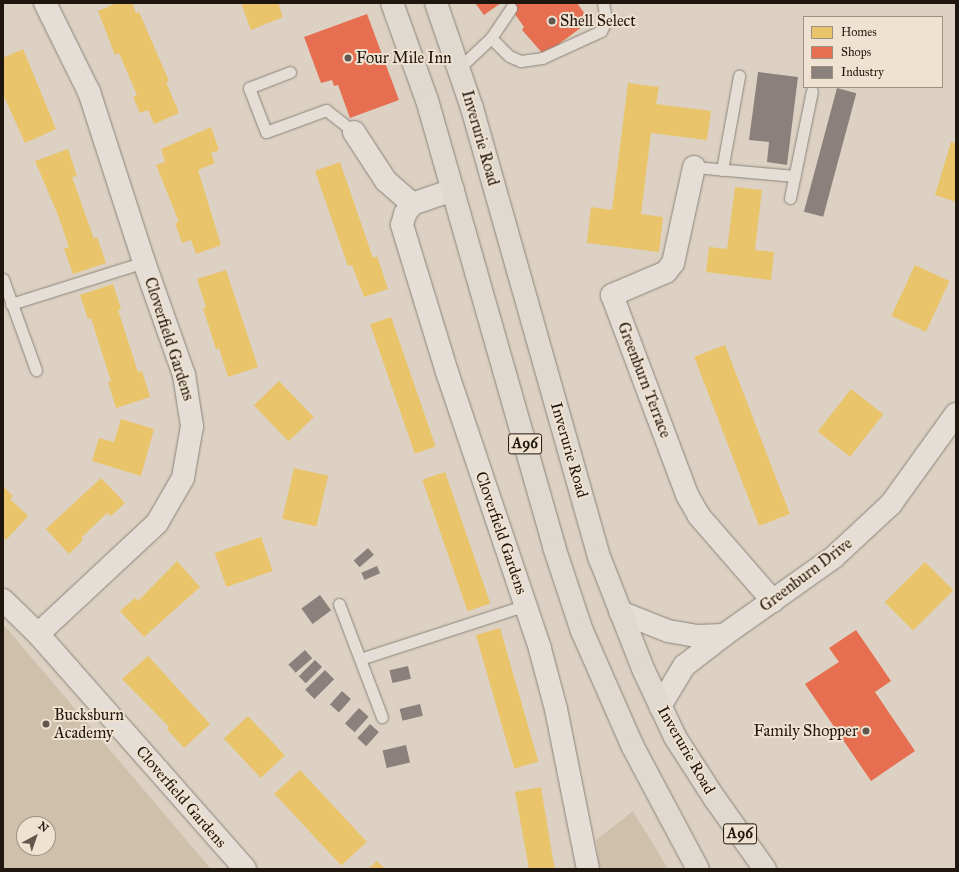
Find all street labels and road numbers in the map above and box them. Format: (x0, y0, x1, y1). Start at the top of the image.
street label: Inverurie Road (457, 88, 503, 188)
street label: Cloverfield Gardens (140, 275, 198, 403)
street label: Greenburn Terrace (613, 319, 675, 441)
street label: Inverurie Road (546, 400, 592, 500)
road number: A96 (508, 431, 542, 457)
street label: Cloverfield Gardens (471, 469, 531, 597)
street label: Greenburn Drive (756, 534, 856, 616)
street label: Inverurie Road (653, 703, 719, 797)
street label: Cloverfield Gardens (132, 742, 230, 852)
road number: A96 (723, 821, 757, 847)

